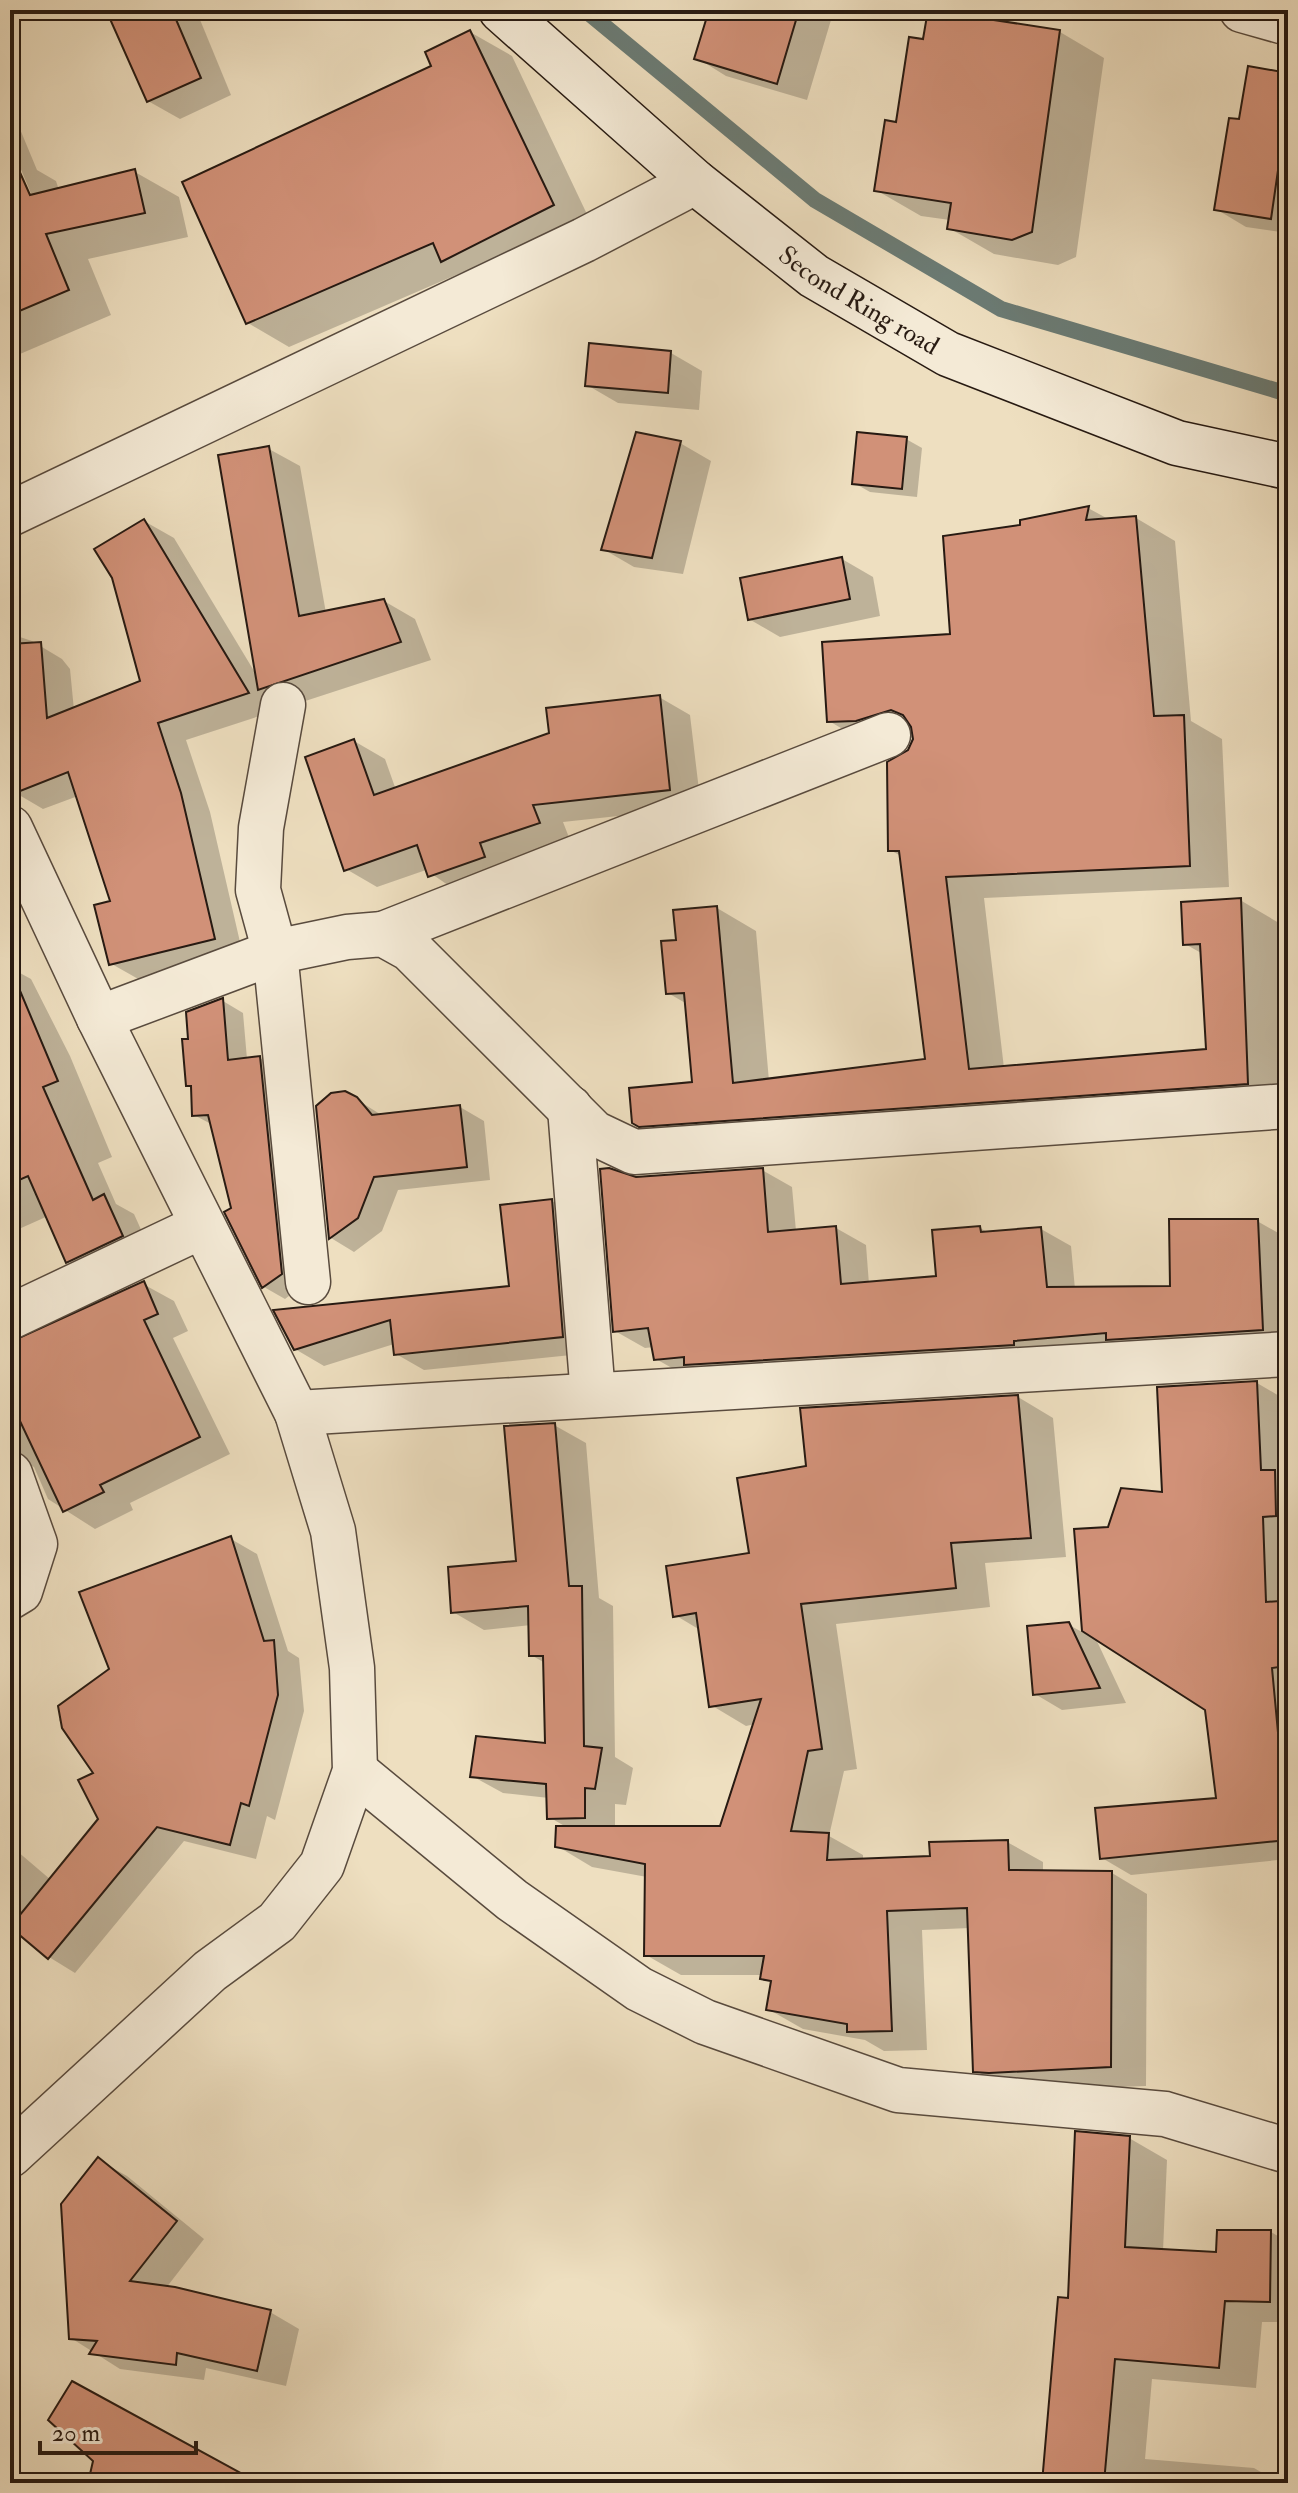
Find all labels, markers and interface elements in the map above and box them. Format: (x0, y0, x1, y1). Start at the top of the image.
street label: Second Ring road (772, 239, 945, 362)
scale bar (40, 2405, 196, 2455)
text: 20 m (52, 2418, 101, 2449)

